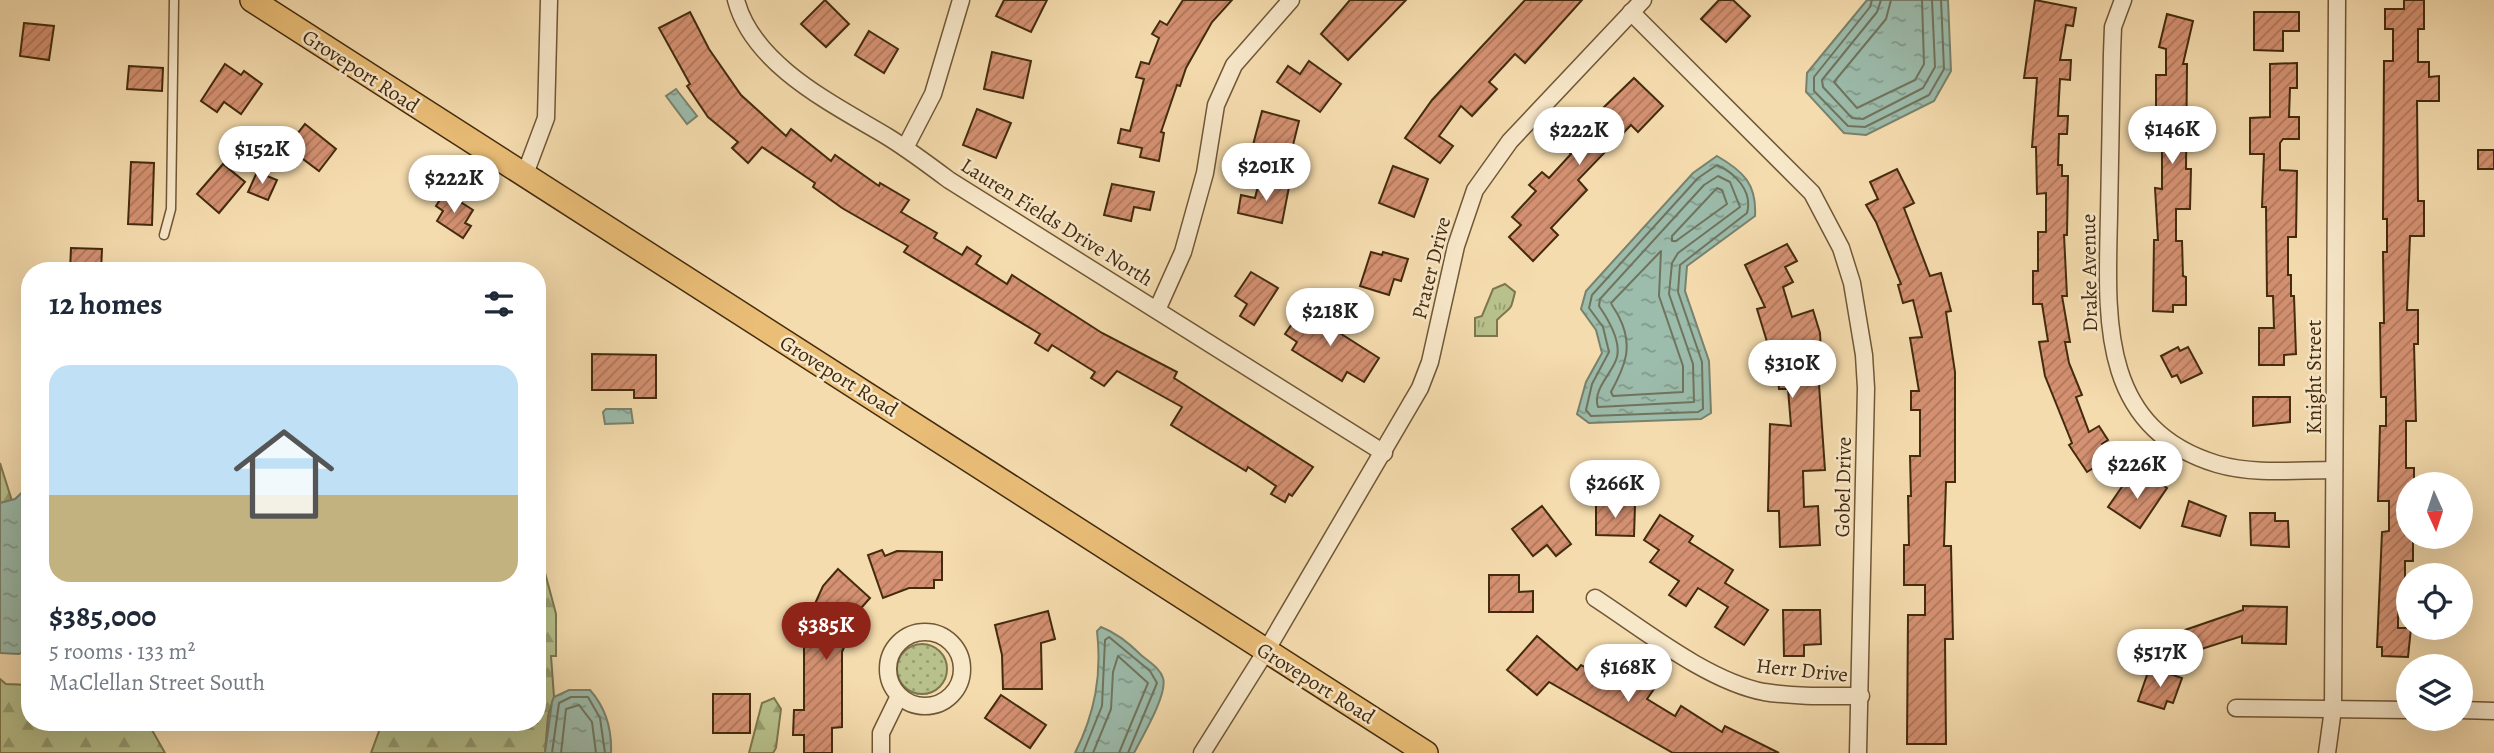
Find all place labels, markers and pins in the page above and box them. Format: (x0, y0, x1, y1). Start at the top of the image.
pin: $146K (2123, 106, 2221, 166)
pin: $222K (1530, 108, 1628, 167)
pin: $152K (213, 127, 311, 186)
pin: $201K (1217, 144, 1315, 203)
pin: $222K (405, 156, 503, 215)
pin: $218K (1281, 288, 1379, 348)
pin: $310K (1743, 340, 1841, 400)
pin: $226K (2088, 442, 2186, 501)
pin: $266K (1566, 461, 1664, 520)
pin: $385K (777, 602, 875, 662)
pin: $517K (2111, 630, 2209, 689)
pin: $168K (1579, 644, 1677, 704)

